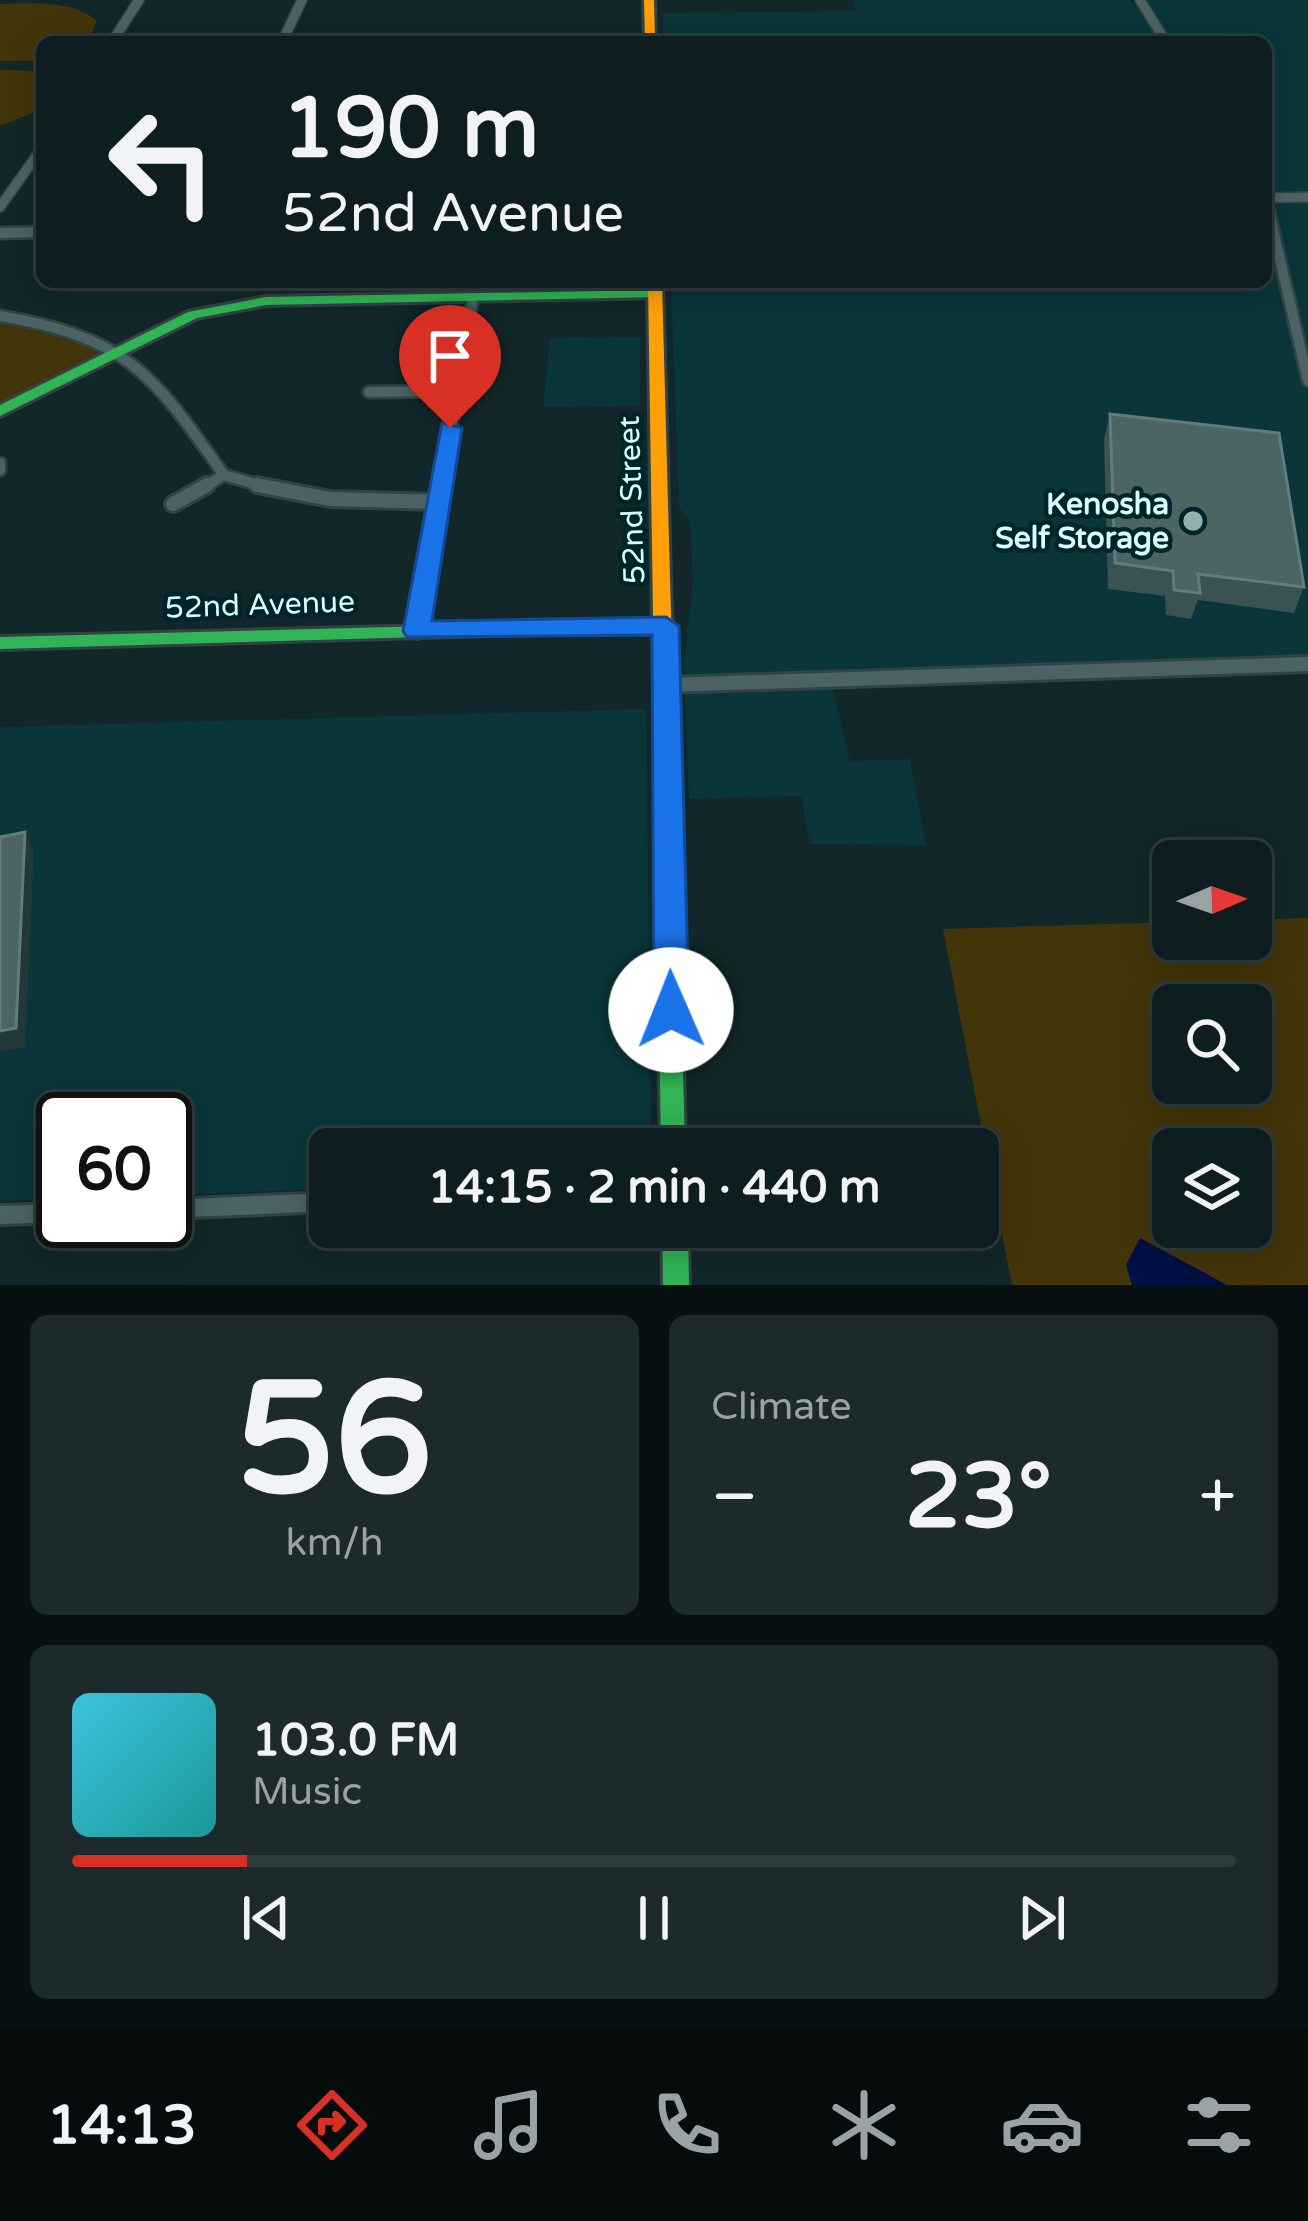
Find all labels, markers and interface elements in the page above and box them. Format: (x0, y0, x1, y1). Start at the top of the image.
text: 190 m (282, 79, 539, 180)
icon: left (84, 84, 240, 240)
text: 52nd Avenue (282, 181, 624, 246)
pin (399, 305, 501, 428)
icon: arrive (417, 323, 483, 389)
street label: 52nd Street (611, 415, 653, 585)
place label: Kenosha Self Storage (995, 486, 1169, 557)
marker: Kenosha Self Storage (1180, 508, 1206, 534)
street label: 52nd Avenue (164, 583, 356, 627)
north arrow (1152, 840, 1272, 960)
map controls (1152, 840, 1272, 1248)
position arrow (608, 947, 734, 1073)
button: search (1152, 984, 1272, 1104)
speed limit sign: 60 (36, 1092, 192, 1248)
button: layers (1152, 1128, 1272, 1248)
text: 14:15 · 2 min · 440 m (428, 1161, 880, 1215)
text: 56 (237, 1347, 432, 1535)
text: Climate (711, 1383, 851, 1430)
text: 23° (905, 1443, 1052, 1552)
text: − (711, 1457, 758, 1537)
text: + (1199, 1457, 1236, 1537)
text: km/h (285, 1519, 384, 1566)
text: 103.0 FM (252, 1714, 459, 1768)
text: Music (252, 1768, 362, 1815)
icon: previous (233, 1885, 299, 1951)
icon: pause (621, 1885, 687, 1951)
icon: next (1009, 1885, 1075, 1951)
icon: directions (290, 2083, 374, 2167)
icon: music (467, 2083, 551, 2167)
icon: phone (645, 2083, 729, 2167)
icon: climate (822, 2083, 906, 2167)
icon: car (1000, 2083, 1084, 2167)
icon: filters (1177, 2083, 1261, 2167)
text: 14:13 (47, 2093, 196, 2158)

